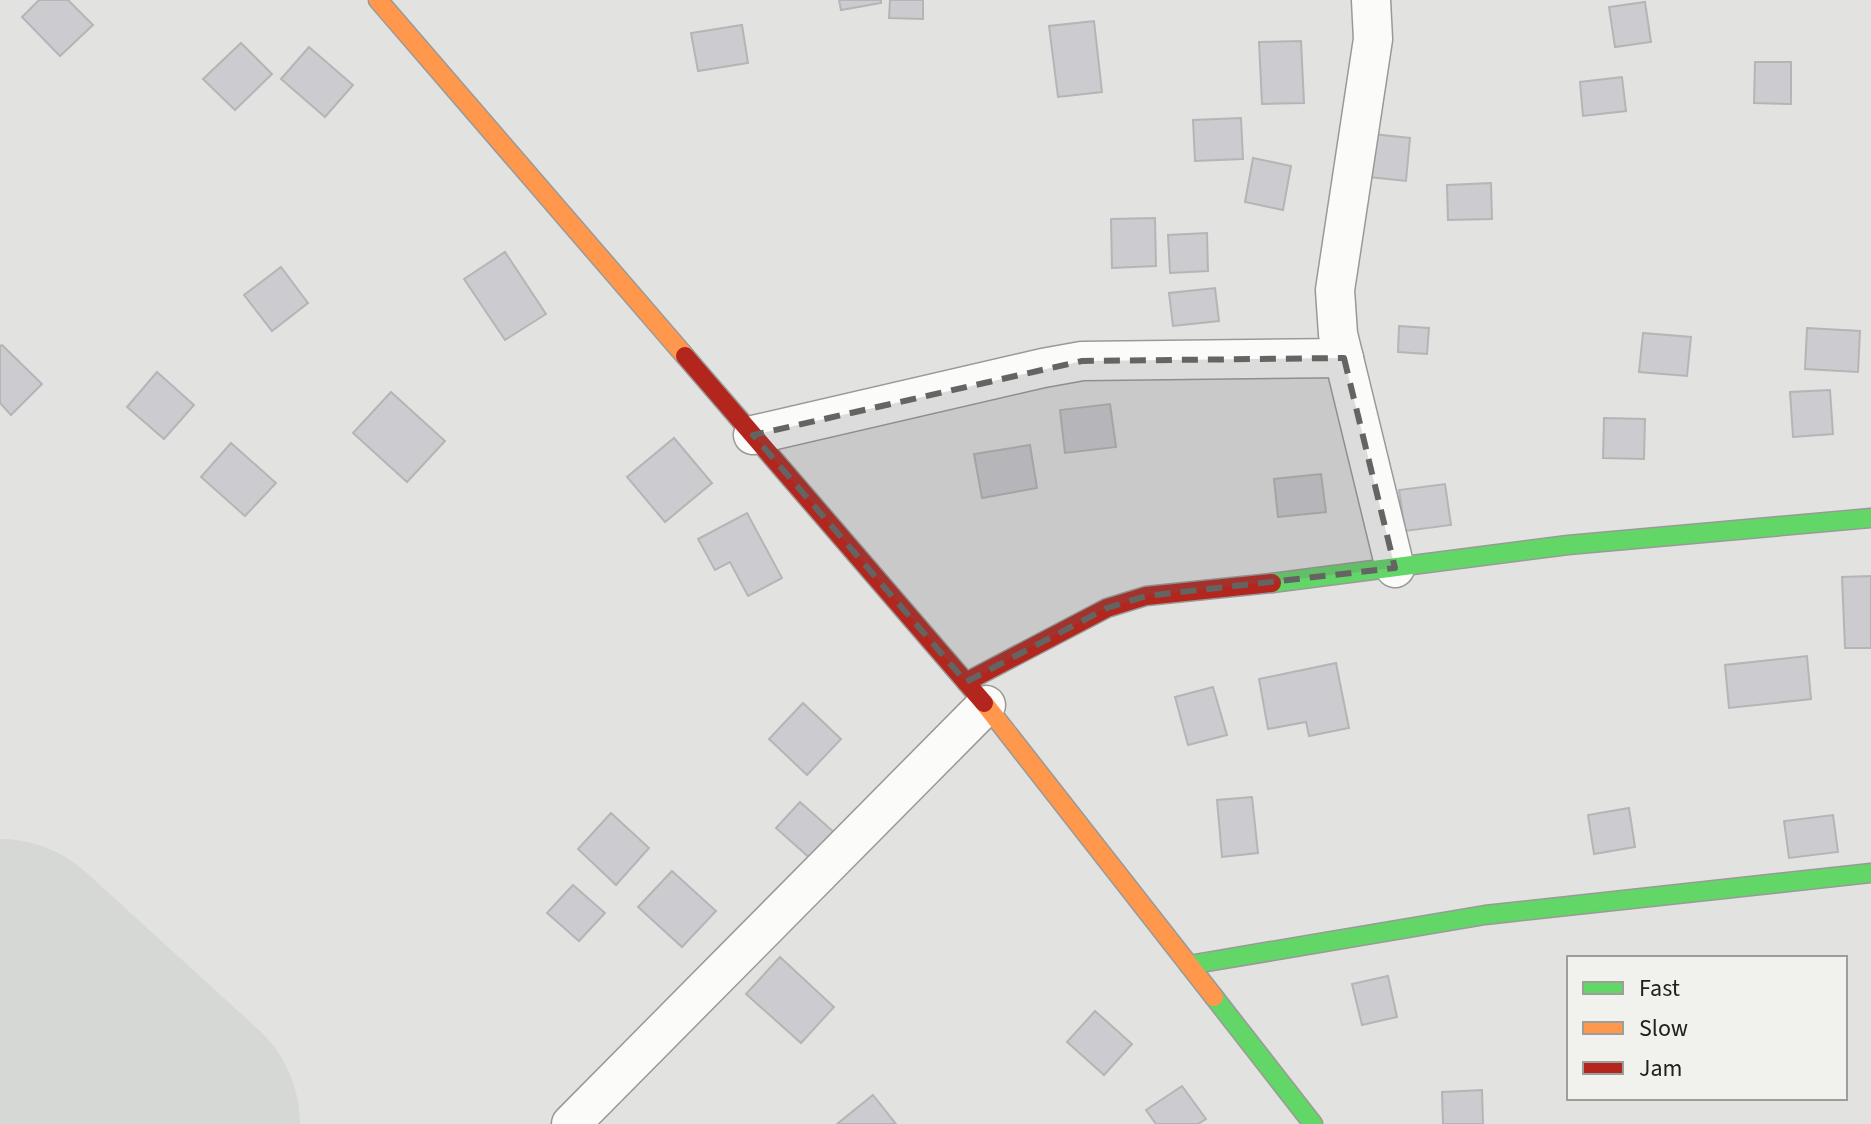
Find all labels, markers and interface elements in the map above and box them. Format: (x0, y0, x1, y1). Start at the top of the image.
legend (1567, 956, 1847, 1100)
text: Fast (1639, 971, 1680, 1006)
text: Slow (1639, 1011, 1688, 1046)
text: Jam (1639, 1051, 1683, 1086)

